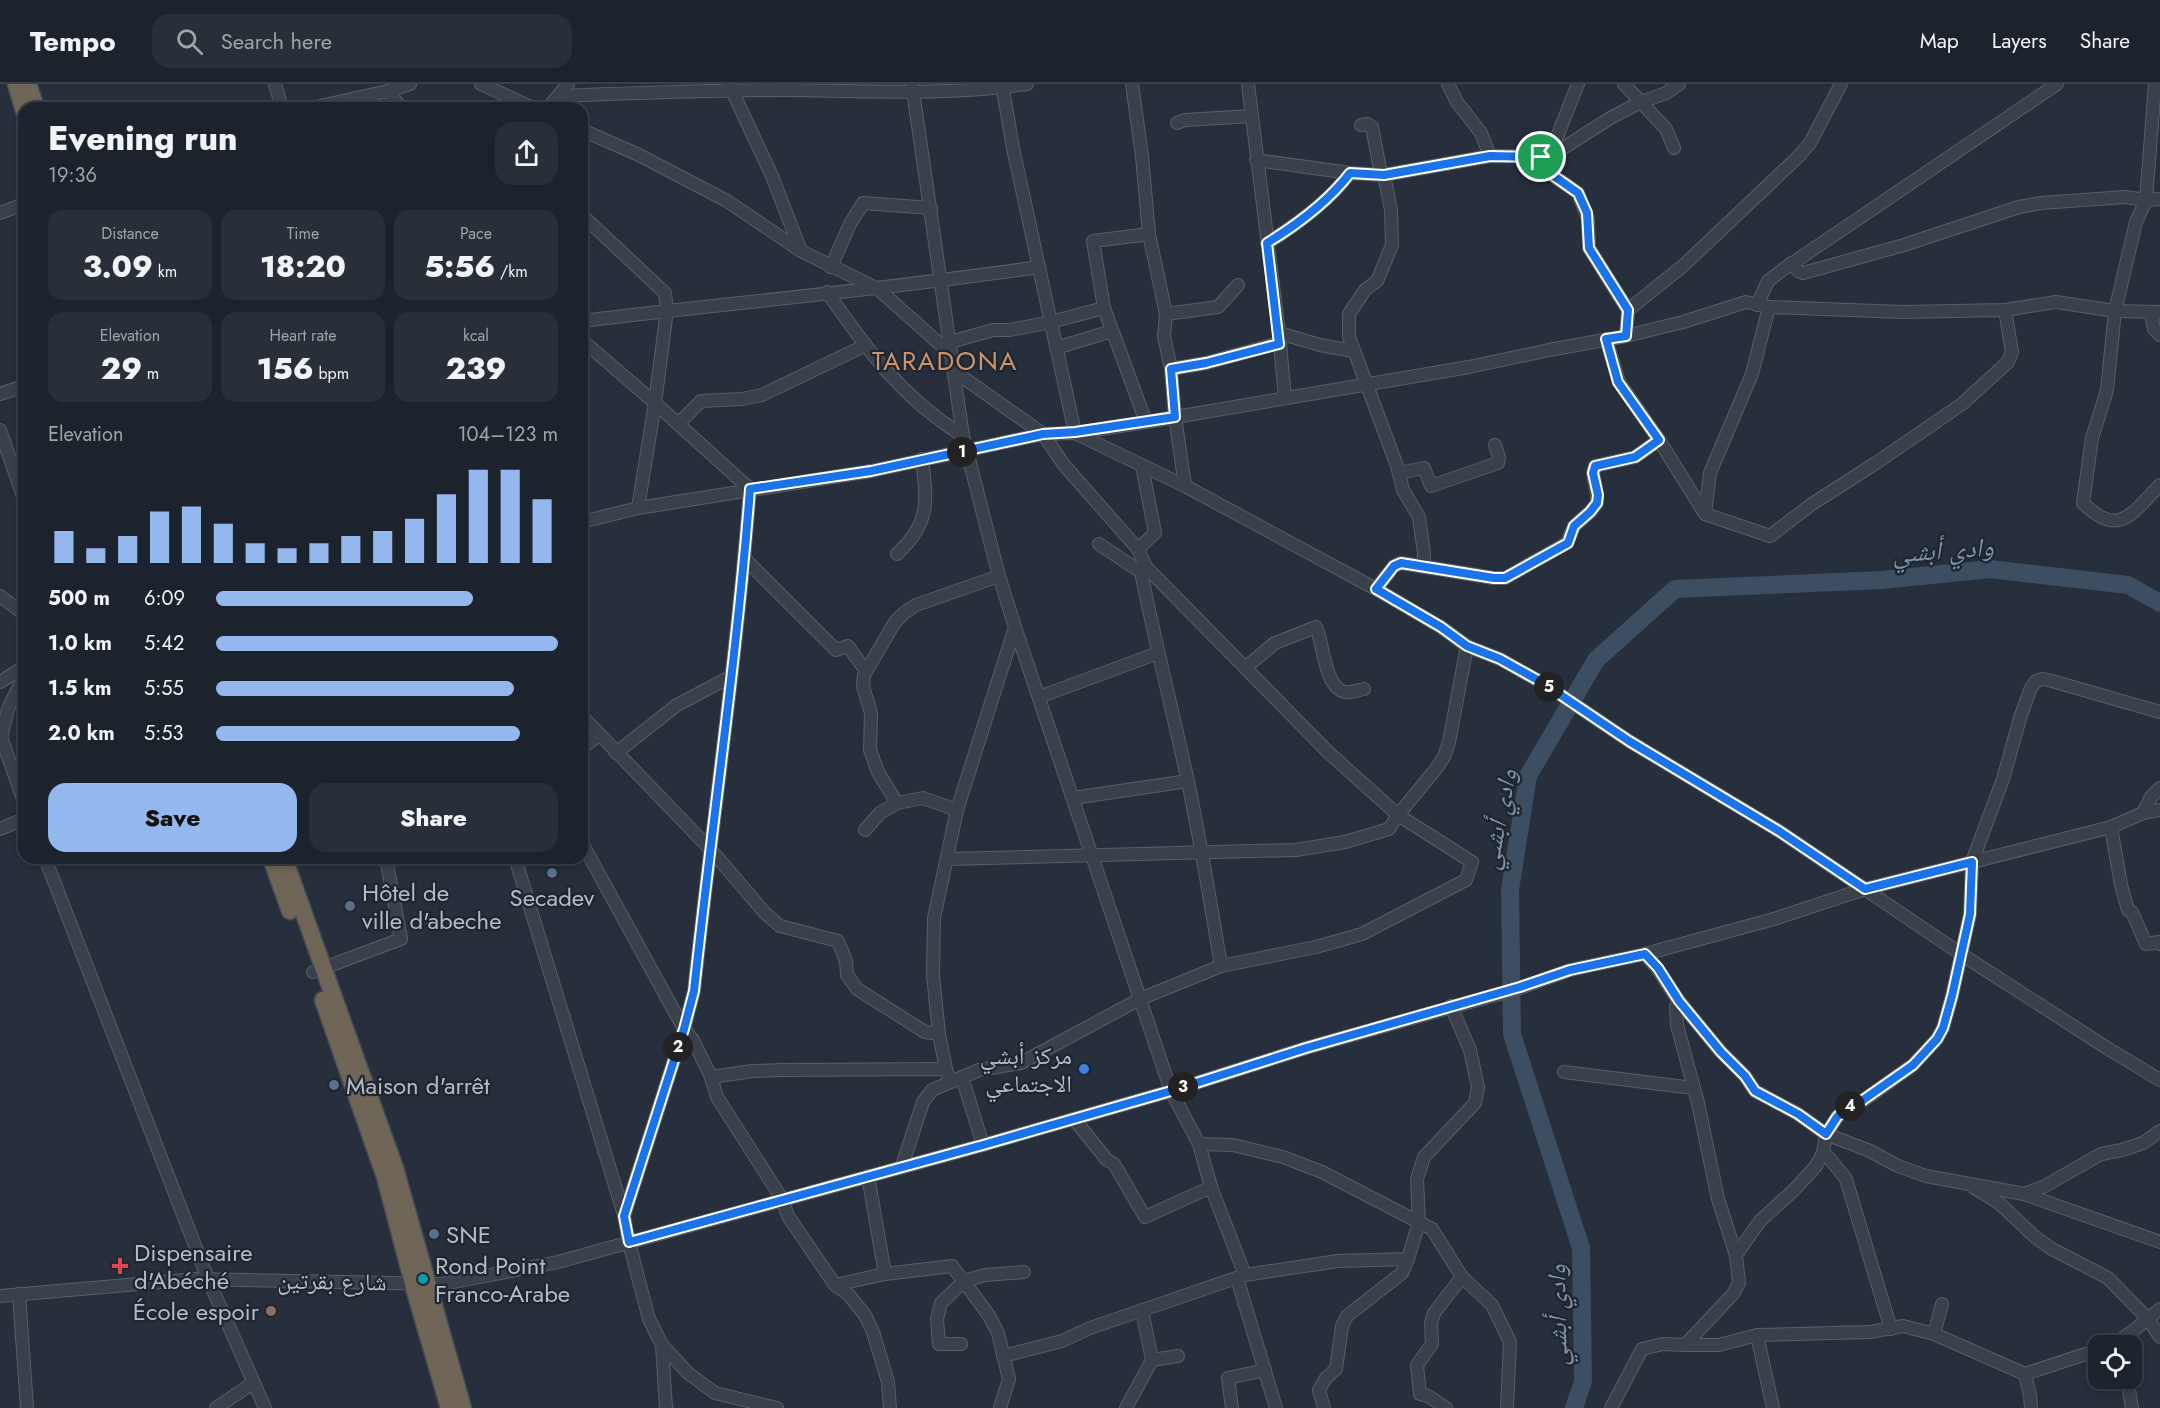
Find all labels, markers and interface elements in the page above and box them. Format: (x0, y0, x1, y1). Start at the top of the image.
search box (152, 14, 572, 68)
text: Tempo (30, 21, 116, 62)
icon: search (173, 25, 206, 58)
text: Search here (221, 25, 332, 57)
text: Map (1920, 26, 1959, 56)
text: Layers (1992, 26, 2047, 56)
text: Share (2080, 26, 2130, 56)
text: Evening run (48, 115, 238, 162)
button: share (495, 122, 558, 185)
pin (1515, 131, 1566, 182)
icon: arrive (1524, 140, 1557, 173)
text: 19:36 (48, 161, 97, 190)
text: Distance (101, 222, 159, 245)
text: Time (287, 222, 319, 245)
text: Pace (460, 222, 492, 245)
text: 3.09 (83, 245, 153, 288)
text: 18:20 (260, 245, 346, 288)
text: 5:56 (424, 245, 495, 288)
text: km (153, 260, 177, 283)
text: /km (495, 260, 528, 283)
text: Elevation (100, 324, 160, 347)
text: Heart rate (270, 324, 336, 347)
text: kcal (463, 324, 489, 347)
district label: TARADONA (872, 342, 1018, 380)
text: 29 (101, 347, 142, 390)
text: 156 (257, 347, 314, 390)
text: 239 (446, 347, 506, 390)
text: m (142, 362, 159, 385)
text: bpm (314, 362, 349, 385)
text: Elevation (48, 420, 123, 449)
text: 104–123 m (458, 420, 558, 449)
pin: 1 (947, 437, 977, 467)
text: 1 (958, 440, 966, 463)
water label: وادي أبشي (1891, 528, 1995, 574)
text: 500 m (48, 584, 110, 613)
text: 6:09 (144, 584, 185, 613)
text: 1.0 km (48, 629, 112, 658)
text: 5:42 (144, 629, 184, 658)
pin: 5 (1534, 672, 1564, 702)
text: 1.5 km (48, 674, 111, 703)
text: 5:55 (144, 674, 184, 703)
text: 5 (1544, 675, 1554, 698)
text: 2.0 km (48, 719, 115, 748)
text: 5:53 (144, 719, 183, 748)
water label: وادي أبشي (1470, 766, 1528, 873)
button: Save (48, 783, 297, 852)
button: Share (309, 783, 558, 852)
marker: Secadev (545, 866, 559, 880)
place label: Hôtel de ville d'abeche (362, 875, 502, 938)
place label: Secadev (510, 880, 595, 915)
marker: Hôtel de ville d'abeche (343, 899, 357, 913)
pin: 2 (663, 1032, 693, 1062)
text: 2 (673, 1035, 683, 1058)
place label: مركز أبشي الاجتماعي (980, 1038, 1072, 1103)
marker: مركز أبشي الاجتماعي (1077, 1062, 1091, 1076)
place label: Maison d'arrêt (346, 1068, 490, 1103)
pin: 3 (1168, 1072, 1198, 1102)
text: 3 (1178, 1075, 1188, 1098)
marker: Maison d'arrêt (327, 1078, 341, 1092)
pin: 4 (1835, 1091, 1865, 1121)
text: 4 (1844, 1094, 1856, 1117)
place label: SNE (446, 1217, 491, 1252)
marker: SNE (427, 1227, 441, 1241)
place label: Dispensaire d'Abéché (134, 1235, 253, 1298)
place label: Rond Point Franco-Arabe (435, 1248, 570, 1311)
marker: Dispensaire d'Abéché (111, 1257, 129, 1275)
street label: شارع بقرتين (277, 1263, 387, 1299)
water label: وادي أبشي (1537, 1264, 1578, 1366)
marker: Rond Point Franco-Arabe (416, 1272, 430, 1286)
place label: École espoir (133, 1294, 260, 1329)
marker: École espoir (264, 1304, 278, 1318)
map controls (2088, 1335, 2142, 1389)
button: locate (2088, 1335, 2142, 1389)

